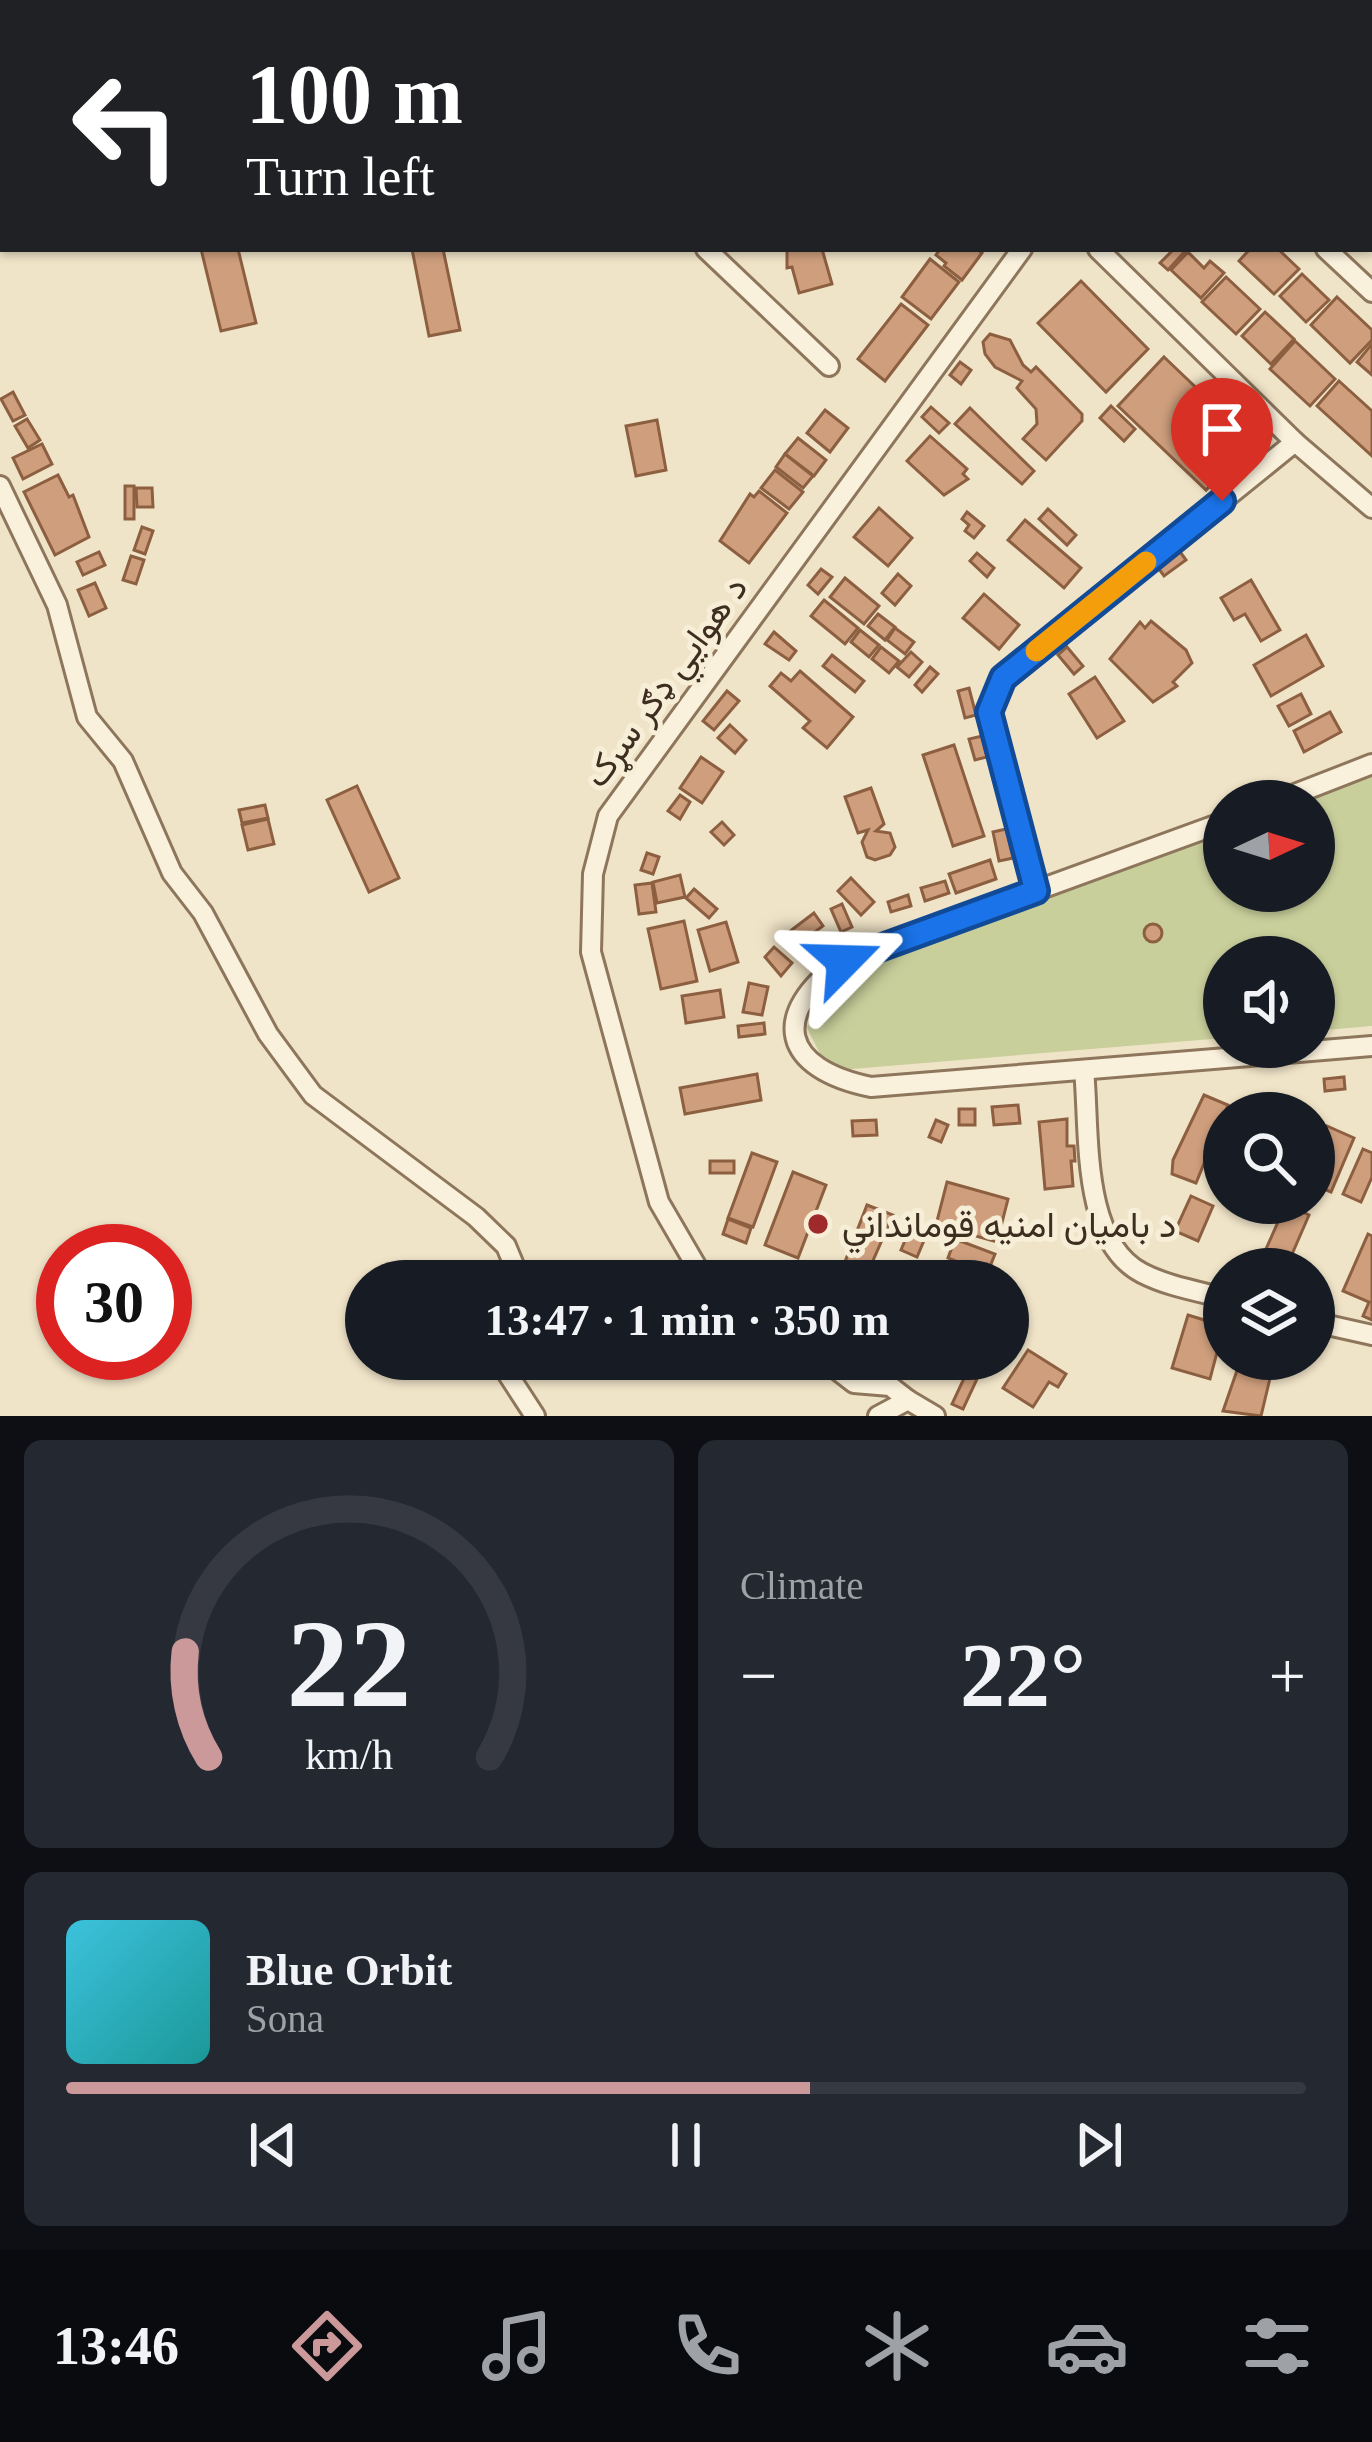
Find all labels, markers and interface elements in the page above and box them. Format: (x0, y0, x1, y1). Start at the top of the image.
icon: left (48, 48, 204, 204)
text: 100 m (246, 48, 463, 141)
text: Turn left (246, 147, 435, 207)
pin (1171, 378, 1273, 501)
icon: arrive (1189, 396, 1255, 462)
street label: د هوايي ډګر سړک (576, 568, 763, 800)
north arrow (1203, 780, 1335, 912)
map controls (1203, 780, 1335, 1380)
position arrow (781, 898, 907, 1024)
button: sound (1203, 936, 1335, 1068)
button: search (1203, 1092, 1335, 1224)
place label: د بامیان امنیه قومانداني (842, 1205, 1176, 1254)
marker: د بامیان امنیه قومانداني (805, 1211, 831, 1237)
speed limit sign: 30 (36, 1224, 192, 1380)
button: layers (1203, 1248, 1335, 1380)
text: 13:47 · 1 min · 350 m (485, 1295, 890, 1345)
text: Climate (740, 1564, 863, 1607)
text: 22 (287, 1595, 411, 1733)
text: 22° (960, 1626, 1086, 1725)
text: − (740, 1639, 777, 1712)
text: + (1269, 1639, 1306, 1712)
text: km/h (305, 1731, 393, 1778)
text: Blue Orbit (246, 1945, 452, 1995)
text: Sona (246, 1997, 324, 2040)
icon: previous (240, 2112, 306, 2178)
icon: pause (653, 2112, 719, 2178)
icon: next (1066, 2112, 1132, 2178)
icon: directions (285, 2304, 369, 2388)
icon: music (475, 2304, 559, 2388)
icon: phone (665, 2304, 749, 2388)
icon: climate (855, 2304, 939, 2388)
icon: car (1045, 2304, 1129, 2388)
icon: filters (1235, 2304, 1319, 2388)
text: 13:46 (53, 2316, 179, 2376)

